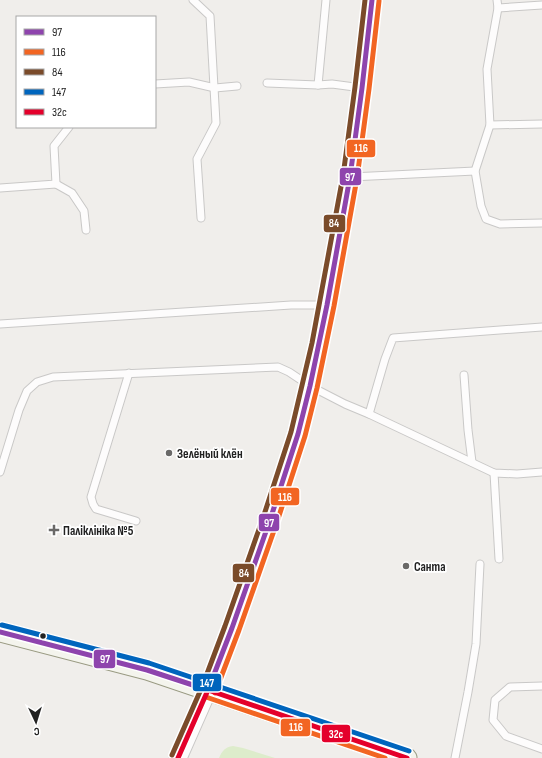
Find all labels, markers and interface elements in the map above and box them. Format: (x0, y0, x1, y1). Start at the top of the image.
legend (16, 16, 156, 128)
text: 97 (52, 25, 62, 40)
text: 116 (52, 45, 66, 60)
text: 84 (52, 65, 63, 80)
text: 147 (52, 85, 66, 100)
text: 32с (52, 105, 67, 120)
line badge: 116 (346, 139, 376, 158)
text: 116 (354, 142, 368, 155)
line badge: 97 (339, 167, 362, 186)
text: 97 (345, 171, 355, 184)
line badge: 84 (323, 214, 346, 233)
text: 84 (329, 217, 339, 230)
place label: Зелёный клён (177, 446, 243, 462)
marker: Зелёный клён (164, 448, 174, 458)
line badge: 116 (270, 487, 300, 506)
text: 116 (278, 491, 292, 504)
line badge: 97 (258, 513, 280, 532)
text: 97 (264, 517, 274, 530)
place label: Паліклініка №5 (63, 523, 134, 539)
marker: Паліклініка №5 (48, 524, 60, 536)
place label: Санта (414, 559, 445, 575)
marker: Санта (401, 561, 411, 571)
line badge: 84 (232, 563, 255, 583)
text: 84 (239, 567, 249, 580)
unlabelled marker (38, 631, 48, 641)
line badge: 97 (93, 649, 116, 669)
text: 97 (100, 653, 110, 666)
line badge: 147 (192, 673, 222, 692)
text: 147 (200, 677, 214, 690)
north arrow (16, 702, 56, 742)
line badge: 116 (280, 718, 311, 737)
text: 116 (289, 721, 303, 734)
line badge: 32с (321, 724, 351, 743)
text: С (33, 725, 40, 738)
text: 32с (329, 728, 344, 741)

